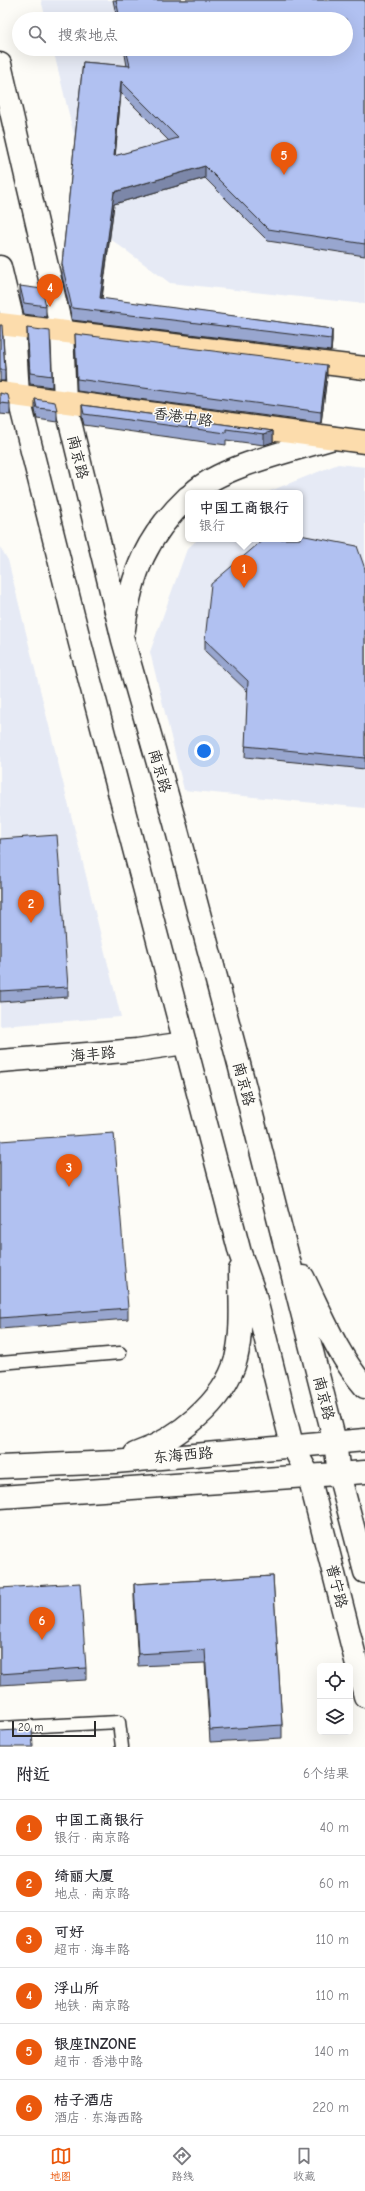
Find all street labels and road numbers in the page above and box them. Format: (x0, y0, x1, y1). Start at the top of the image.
street label: 香港中路 (152, 404, 214, 430)
street label: 南京路 (64, 433, 92, 481)
street label: 南京路 (145, 747, 175, 795)
street label: 海丰路 (70, 1043, 116, 1065)
street label: 南京路 (229, 1060, 259, 1108)
street label: 南京路 (310, 1374, 338, 1422)
street label: 东海西路 (152, 1443, 214, 1467)
street label: 普宁路 (323, 1562, 351, 1610)

